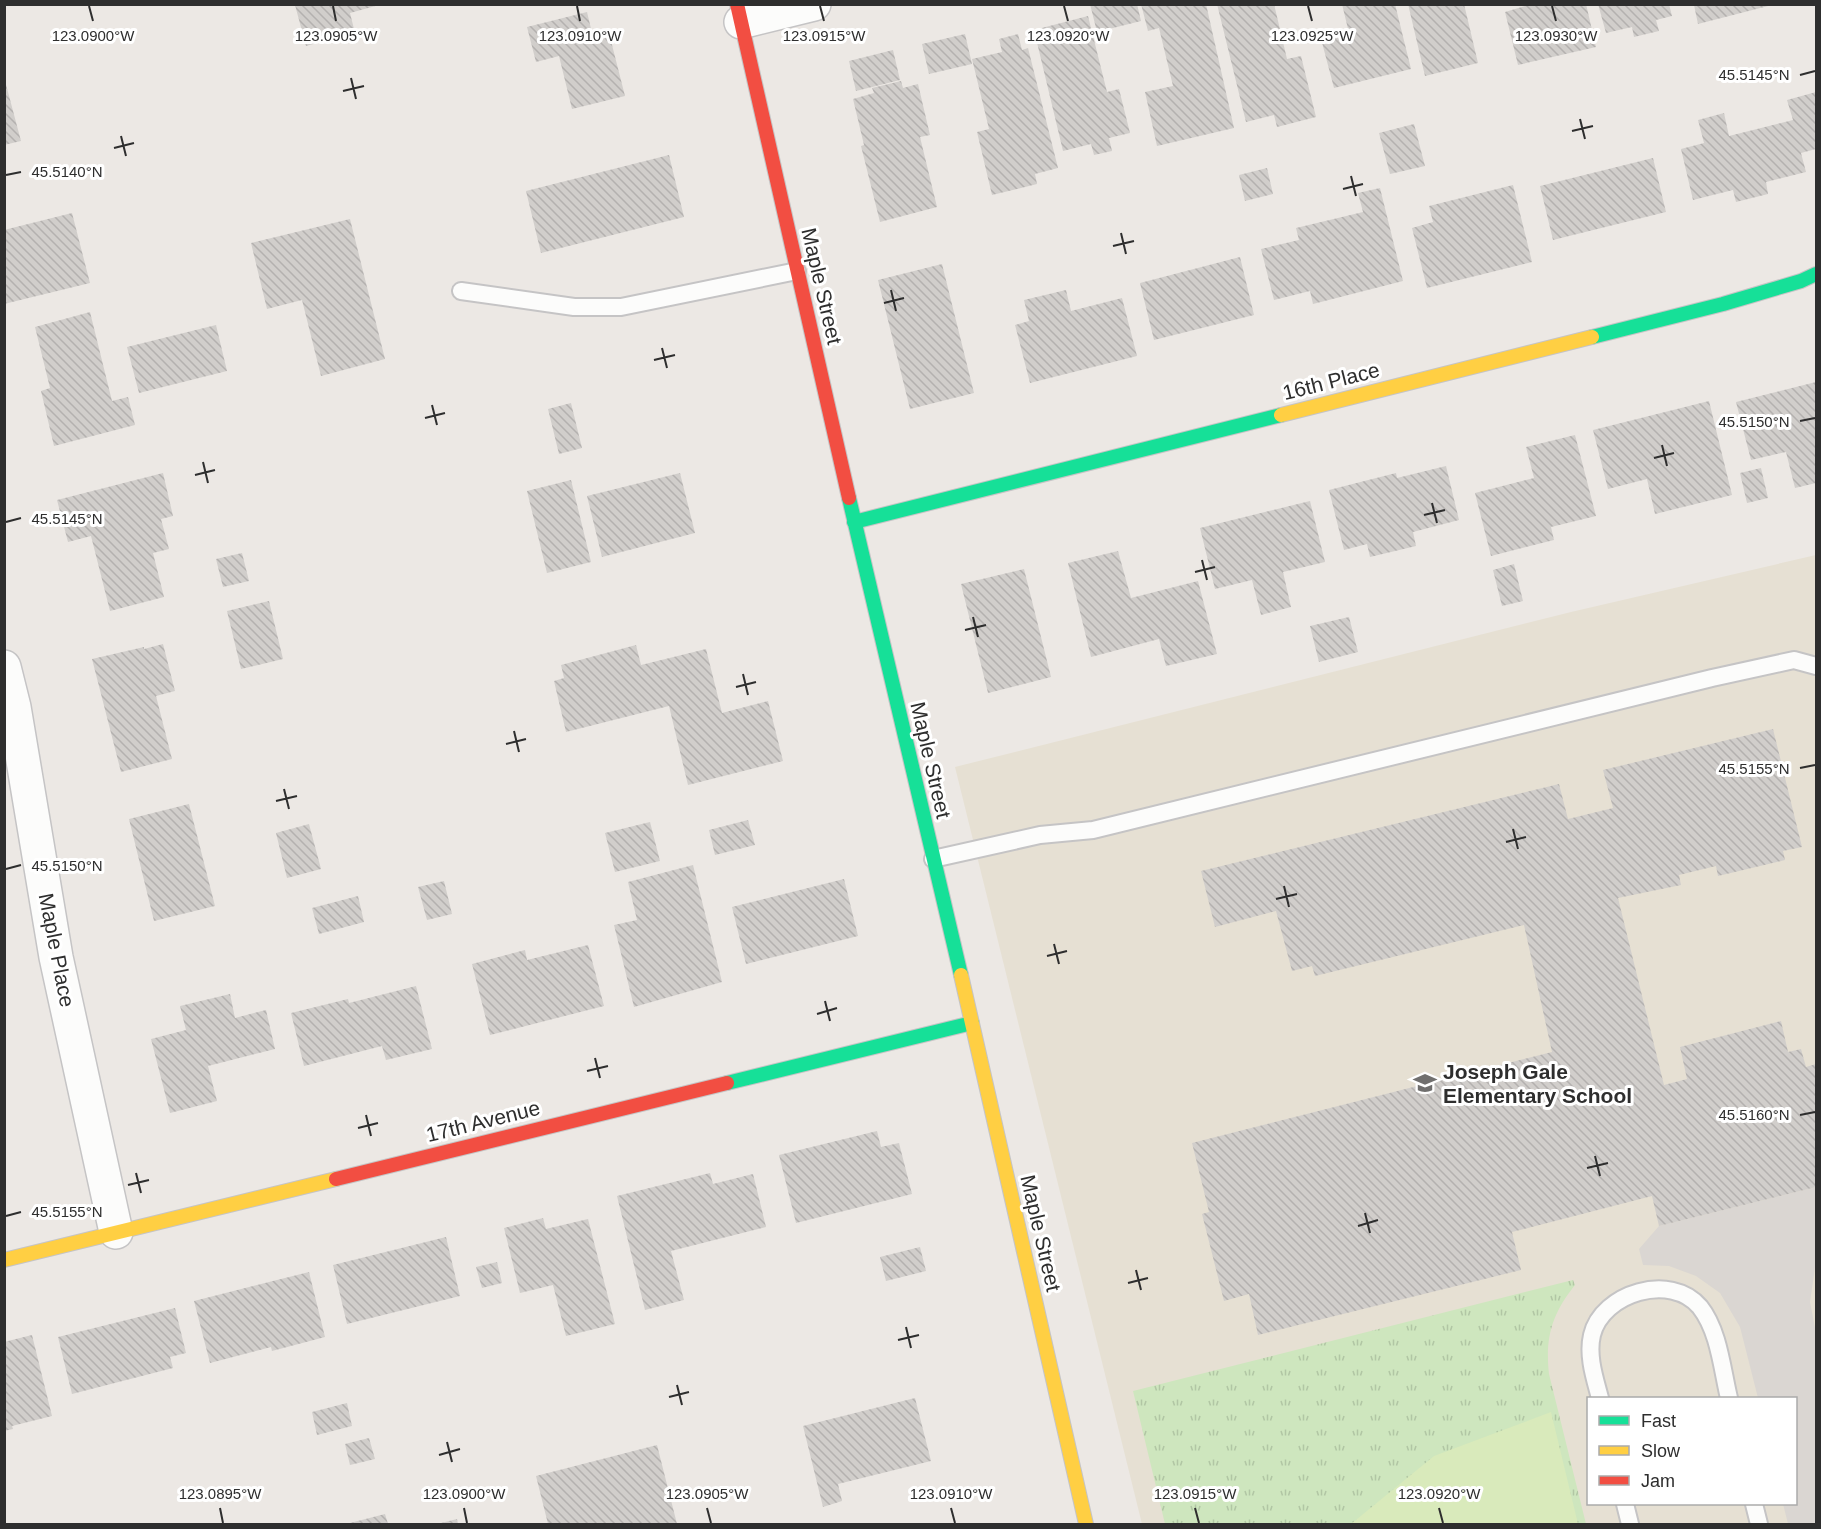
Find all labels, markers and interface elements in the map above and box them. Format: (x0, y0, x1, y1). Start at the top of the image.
text: 123.0900°W (52, 27, 135, 44)
text: 123.0905°W (295, 27, 378, 44)
text: 123.0910°W (539, 27, 622, 44)
text: 123.0915°W (783, 27, 866, 44)
text: 123.0920°W (1027, 27, 1110, 44)
text: 123.0925°W (1271, 27, 1354, 44)
text: 123.0930°W (1515, 27, 1598, 44)
text: 45.5145°N (1718, 66, 1790, 83)
text: 45.5140°N (31, 163, 103, 180)
street label: Maple Street (797, 225, 847, 347)
street label: 16th Place (1280, 358, 1382, 404)
text: 45.5150°N (1718, 413, 1790, 430)
text: 45.5145°N (31, 510, 103, 527)
street label: Maple Street (906, 699, 956, 821)
text: 45.5155°N (1718, 760, 1790, 777)
text: 45.5150°N (31, 857, 103, 874)
street label: Maple Place (35, 891, 79, 1009)
place label: Joseph Gale Elementary School (1443, 1060, 1632, 1107)
school or university icon: Joseph Gale Elementary School (1412, 1070, 1438, 1096)
street label: 17th Avenue (424, 1096, 542, 1146)
text: 45.5160°N (1718, 1106, 1790, 1123)
street label: Maple Street (1016, 1172, 1066, 1294)
text: 45.5155°N (31, 1203, 103, 1220)
legend (1587, 1397, 1797, 1505)
text: Fast (1641, 1411, 1676, 1431)
text: Slow (1641, 1441, 1681, 1461)
text: Jam (1641, 1471, 1675, 1491)
text: 123.0895°W (179, 1485, 262, 1502)
text: 123.0900°W (423, 1485, 506, 1502)
text: 123.0905°W (666, 1485, 749, 1502)
text: 123.0910°W (910, 1485, 993, 1502)
text: 123.0915°W (1154, 1485, 1237, 1502)
text: 123.0920°W (1398, 1485, 1481, 1502)

